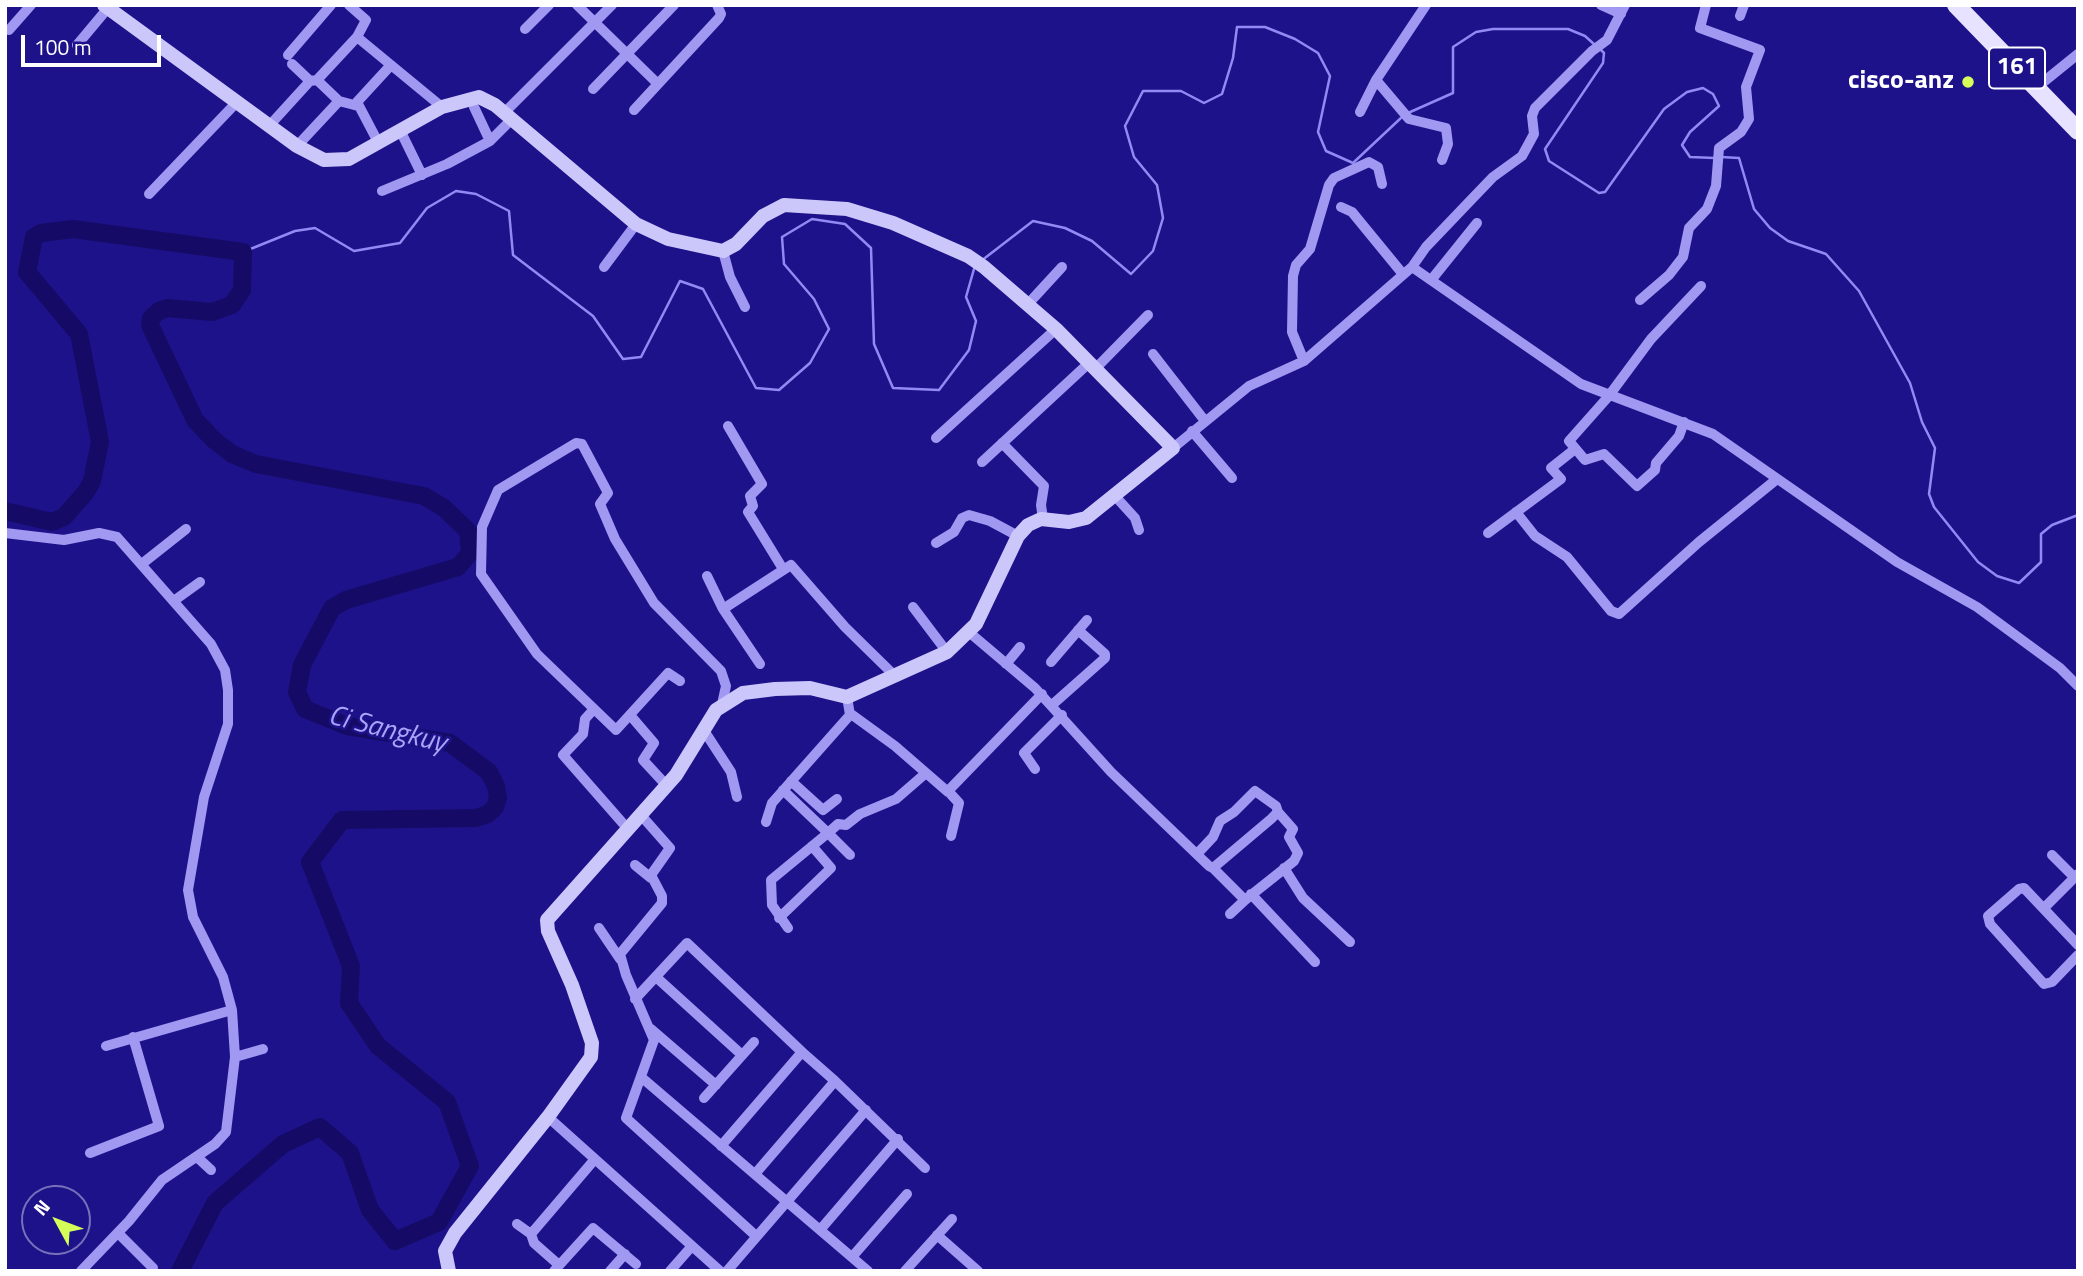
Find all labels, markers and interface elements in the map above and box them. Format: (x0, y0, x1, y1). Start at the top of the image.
scale bar (24, 21, 164, 65)
text: 100 m (34, 31, 91, 63)
road number: 161 (1989, 47, 2045, 88)
place label: cisco-anz (1848, 66, 1954, 98)
marker: cisco-anz (1960, 74, 1976, 90)
water label: Ci Sangkuy (325, 700, 449, 762)
north arrow (21, 1185, 91, 1255)
text: N (26, 1193, 57, 1222)

